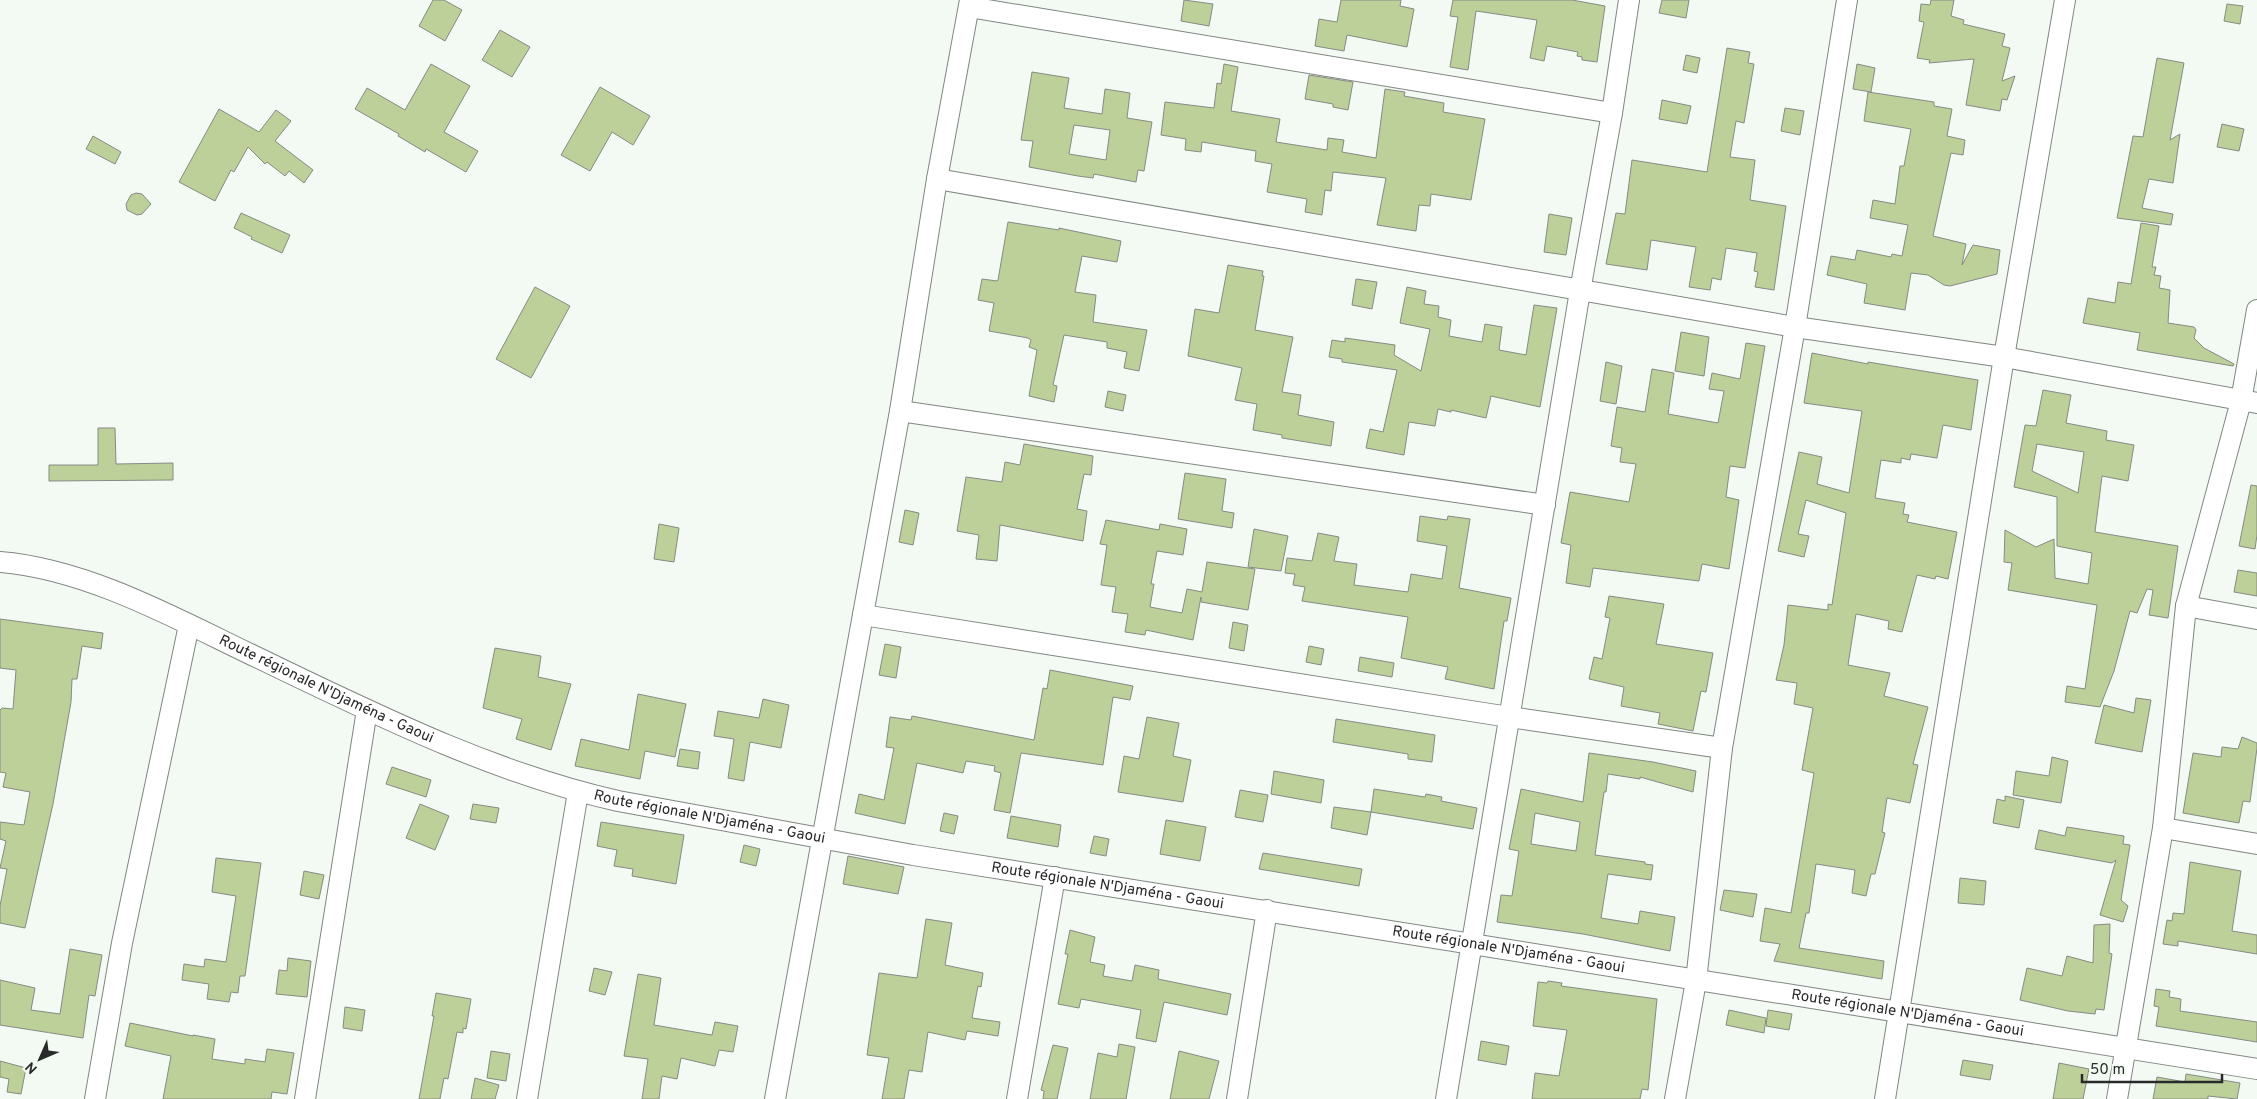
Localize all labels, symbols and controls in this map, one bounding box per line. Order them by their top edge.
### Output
street label: Route régionale N'Djaména - Gaoui [216,631,437,748]
street label: Route régionale N'Djaména - Gaoui [592,786,827,848]
street label: Route régionale N'Djaména - Gaoui [990,858,1225,914]
street label: Route régionale N'Djaména - Gaoui [1391,922,1626,978]
street label: Route régionale N'Djaména - Gaoui [1790,985,2025,1041]
north arrow [15,1034,65,1084]
scale bar [2082,1052,2222,1084]
text: N [22,1058,41,1077]
text: 50 m [2090,1061,2125,1080]

